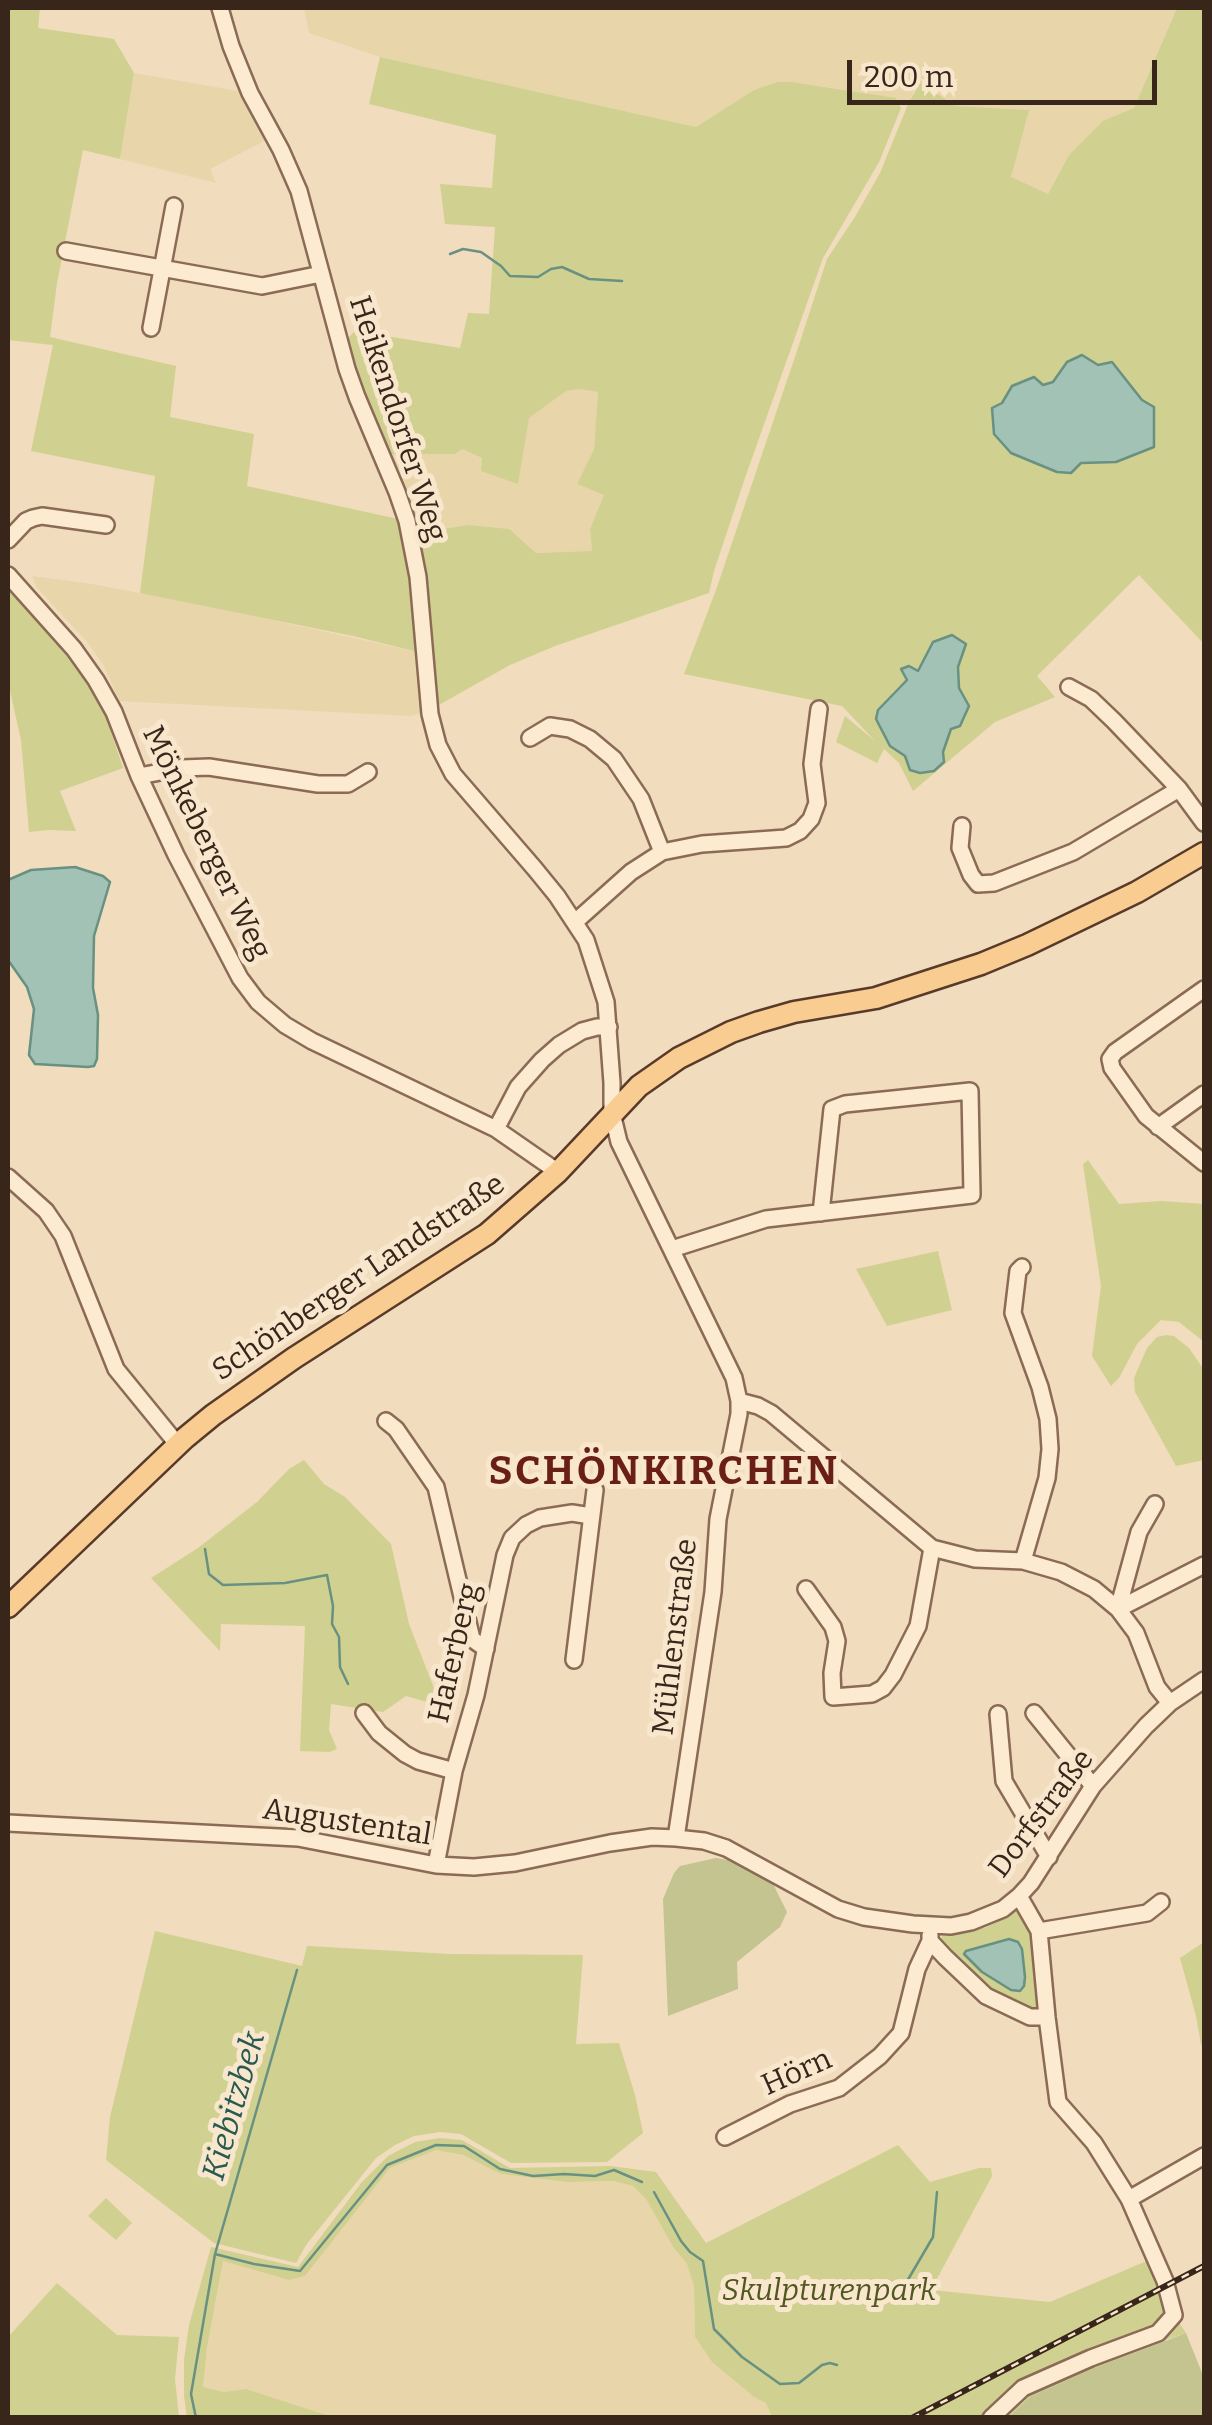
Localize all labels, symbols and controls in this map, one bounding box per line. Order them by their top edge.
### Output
scale bar [852,40,1162,102]
text: 200 m [864,59,953,95]
street label: Heikendorfer Weg [340,292,454,546]
street label: Mönkeberger Weg [134,721,278,965]
street label: Schönberger Landstraße [206,1167,512,1389]
district label: SCHÖNKIRCHEN [488,1449,840,1497]
street label: Mühlenstraße [646,1537,706,1737]
street label: Haferberg [421,1580,489,1726]
street label: Dorfstraße [982,1743,1102,1885]
street label: Augustental [260,1792,434,1854]
water label: Kiebitzbek [196,2028,274,2184]
street label: Hörn [757,2042,837,2104]
park label: Skulpturenpark [722,2274,936,2310]

